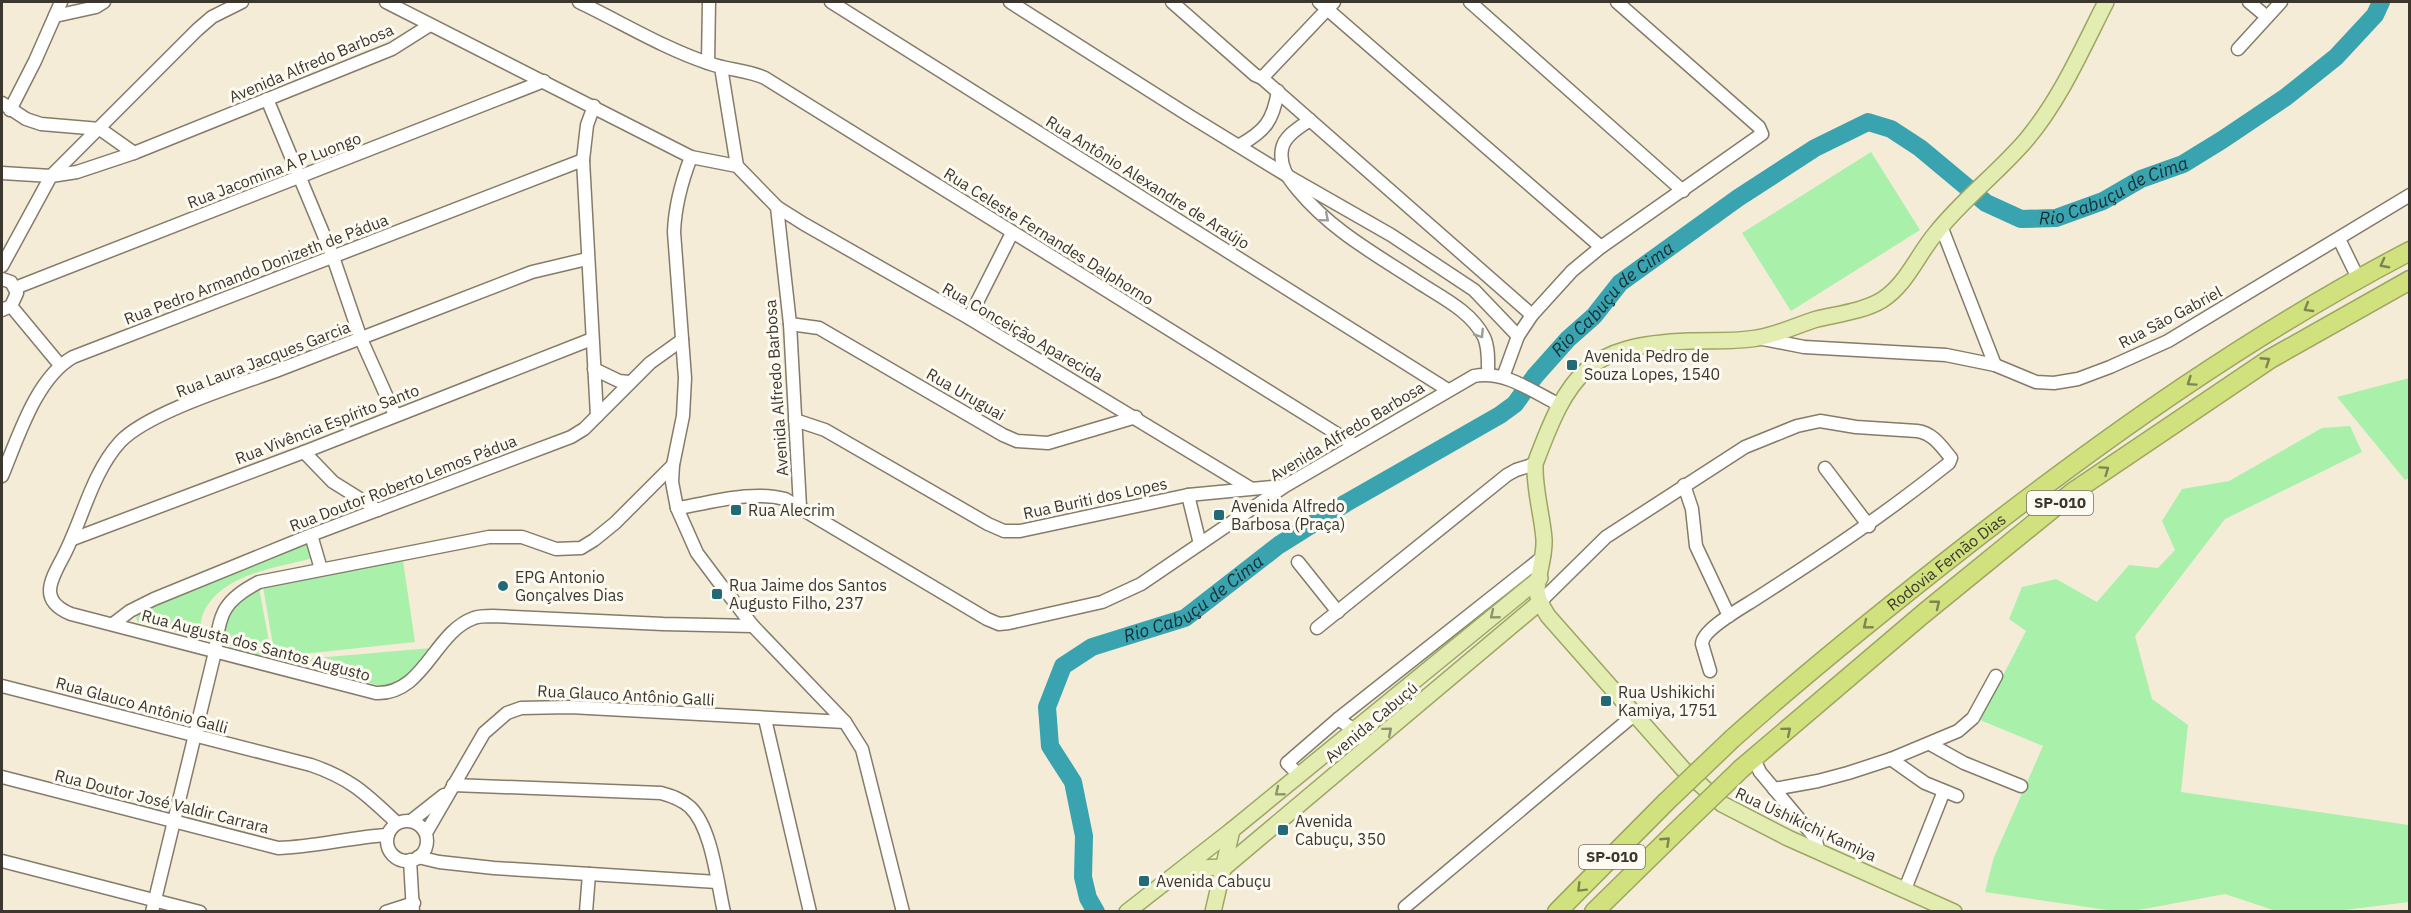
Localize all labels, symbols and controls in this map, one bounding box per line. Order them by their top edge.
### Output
street label: Avenida Alfredo Barbosa [226,19,397,107]
street label: Rua Antônio Alexandre de Araújo [1042,111,1254,253]
street label: Rua Jacomina A P Luongo [184,128,364,212]
water label: Rio Cabuçu de Cima [2039,151,2191,229]
street label: Rua Celeste Fernandes Dalphorno [940,163,1158,309]
street label: Rua Pedro Armando Donizeth de Pádua [121,209,391,329]
one-way arrow [1318,211,1329,222]
water label: Rio Cabuçu de Cima [1546,236,1678,361]
one-way arrow [2379,257,2390,269]
street label: Rua Conceição Aparecida [939,278,1107,386]
street label: Rua São Gabriel [2115,281,2225,353]
street label: Avenida Alfredo Barbosa [760,299,792,477]
one-way arrow [2304,300,2314,312]
street label: Rua Laura Jacques Garcia [173,316,353,401]
one-way arrow [1472,327,1483,338]
place label: Avenida Pedro de Souza Lopes, 1540 [1584,346,1720,384]
one-way arrow [2259,357,2270,368]
marker: Avenida Pedro de Souza Lopes, 1540 [1565,358,1579,372]
street label: Rua Uruguai [923,363,1009,425]
one-way arrow [2186,375,2197,386]
street label: Avenida Alfredo Barbosa [1266,377,1428,485]
street label: Rua Vivência Espírito Santo [232,380,422,468]
street label: Rua Doutor Roberto Lemos Pádua [286,430,520,536]
one-way arrow [2098,466,2109,477]
street label: Rua Buriti dos Lopes [1021,473,1169,523]
road number: SP-010 [2027,491,2093,515]
place label: Avenida Alfredo Barbosa (Praça) [1231,496,1345,534]
place label: Rua Alecrim [748,500,835,520]
marker: Rua Alecrim [729,503,743,517]
marker: Avenida Alfredo Barbosa (Praça) [1212,508,1226,522]
street label: Rodovia Fernão Dias [1882,509,2010,615]
water label: Rio Cabuçu de Cima [1120,549,1268,648]
place label: EPG Antonio Gonçalves Dias [515,567,624,605]
place label: Rua Jaime dos Santos Augusto Filho, 237 [729,575,887,613]
marker: EPG Antonio Gonçalves Dias [496,579,510,593]
marker: Rua Jaime dos Santos Augusto Filho, 237 [710,587,724,601]
one-way arrow [1929,601,1940,612]
street label: Rua Augusta dos Santos Augusto [139,605,373,685]
one-way arrow [1490,607,1501,618]
one-way arrow [1863,618,1874,629]
street label: Rua Glauco Antônio Galli [54,672,230,738]
street label: Avenida Cabuçú [1320,677,1422,767]
street label: Rua Glauco Antônio Galli [537,680,715,710]
place label: Rua Ushikichi Kamiya, 1751 [1618,682,1717,720]
marker: Rua Ushikichi Kamiya, 1751 [1599,694,1613,708]
one-way arrow [1381,727,1392,738]
one-way arrow [1780,727,1791,738]
street label: Rua Doutor José Valdir Carrara [53,765,272,837]
street label: Rua Ushikichi Kamiya [1732,783,1880,866]
one-way arrow [1275,785,1286,796]
place label: Avenida Cabuçu, 350 [1295,811,1386,849]
marker: Avenida Cabuçu, 350 [1276,823,1290,837]
one-way arrow [1659,837,1669,848]
road number: SP-010 [1579,845,1645,869]
place label: Avenida Cabuçu [1156,871,1271,891]
marker: Avenida Cabuçu [1137,874,1151,888]
one-way arrow [1577,881,1587,892]

